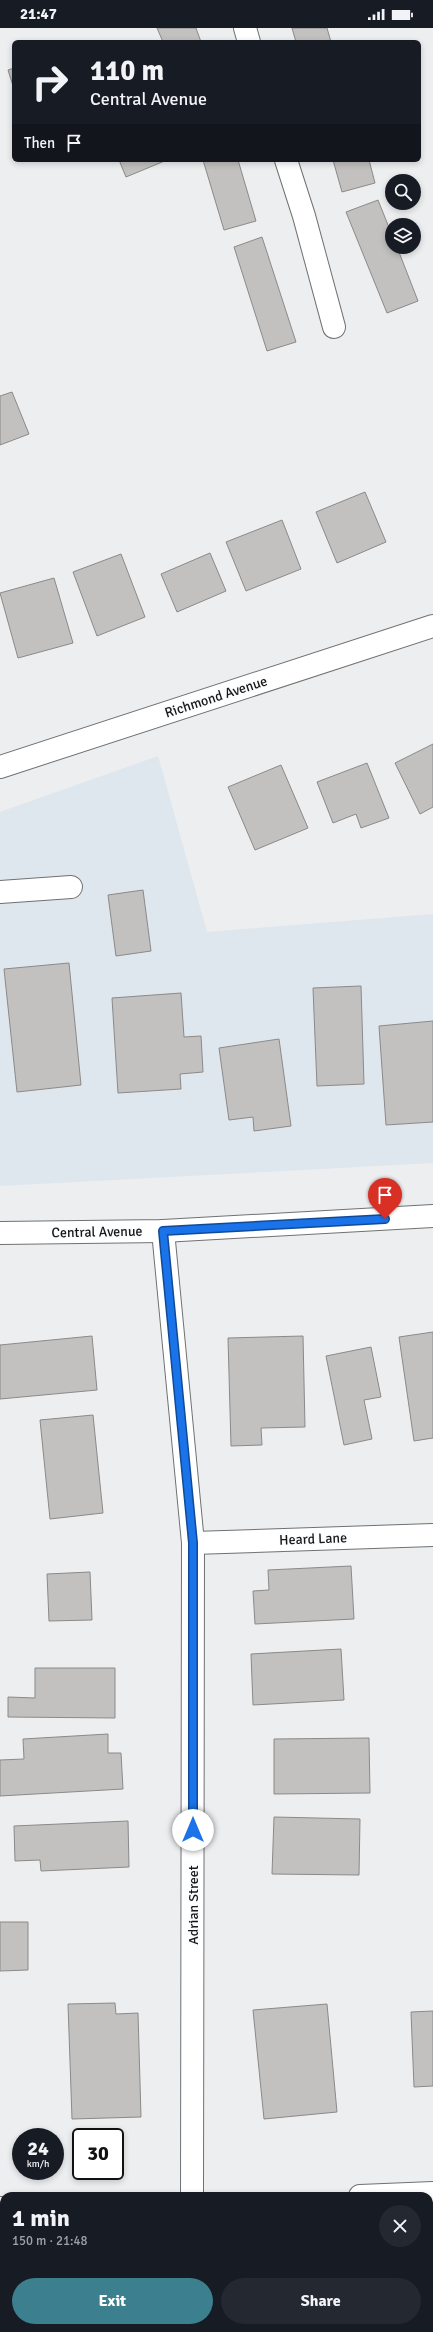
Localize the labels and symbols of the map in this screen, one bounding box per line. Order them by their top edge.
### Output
street label: Richmond Avenue [163,672,269,722]
pin [368,1178,402,1219]
street label: Central Avenue [51,1223,143,1241]
street label: Heard Lane [279,1529,347,1549]
position arrow [172,1809,214,1851]
street label: Adrian Street [185,1865,202,1945]
speed limit sign: 30 [72,2128,124,2180]

